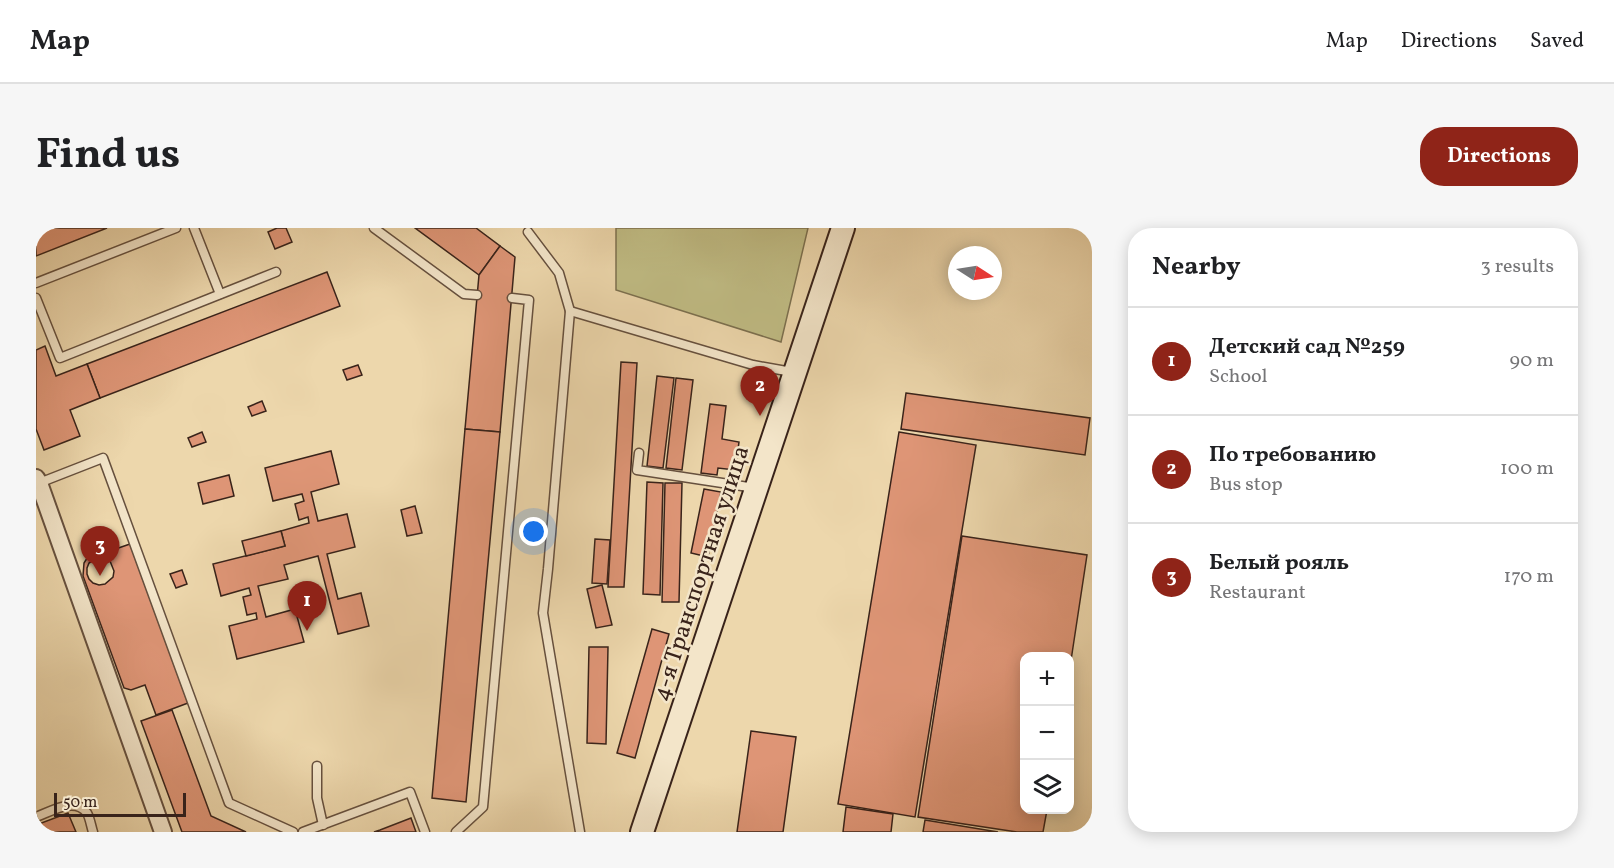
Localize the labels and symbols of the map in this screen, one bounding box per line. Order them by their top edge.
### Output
north arrow [948,246,1002,300]
pin: 2 [740,366,780,416]
street label: 4-я Транспортная улица [645,442,759,706]
your location [519,517,548,546]
pin: 3 [80,526,120,576]
pin: 1 [288,582,326,631]
scale bar [54,790,186,818]

